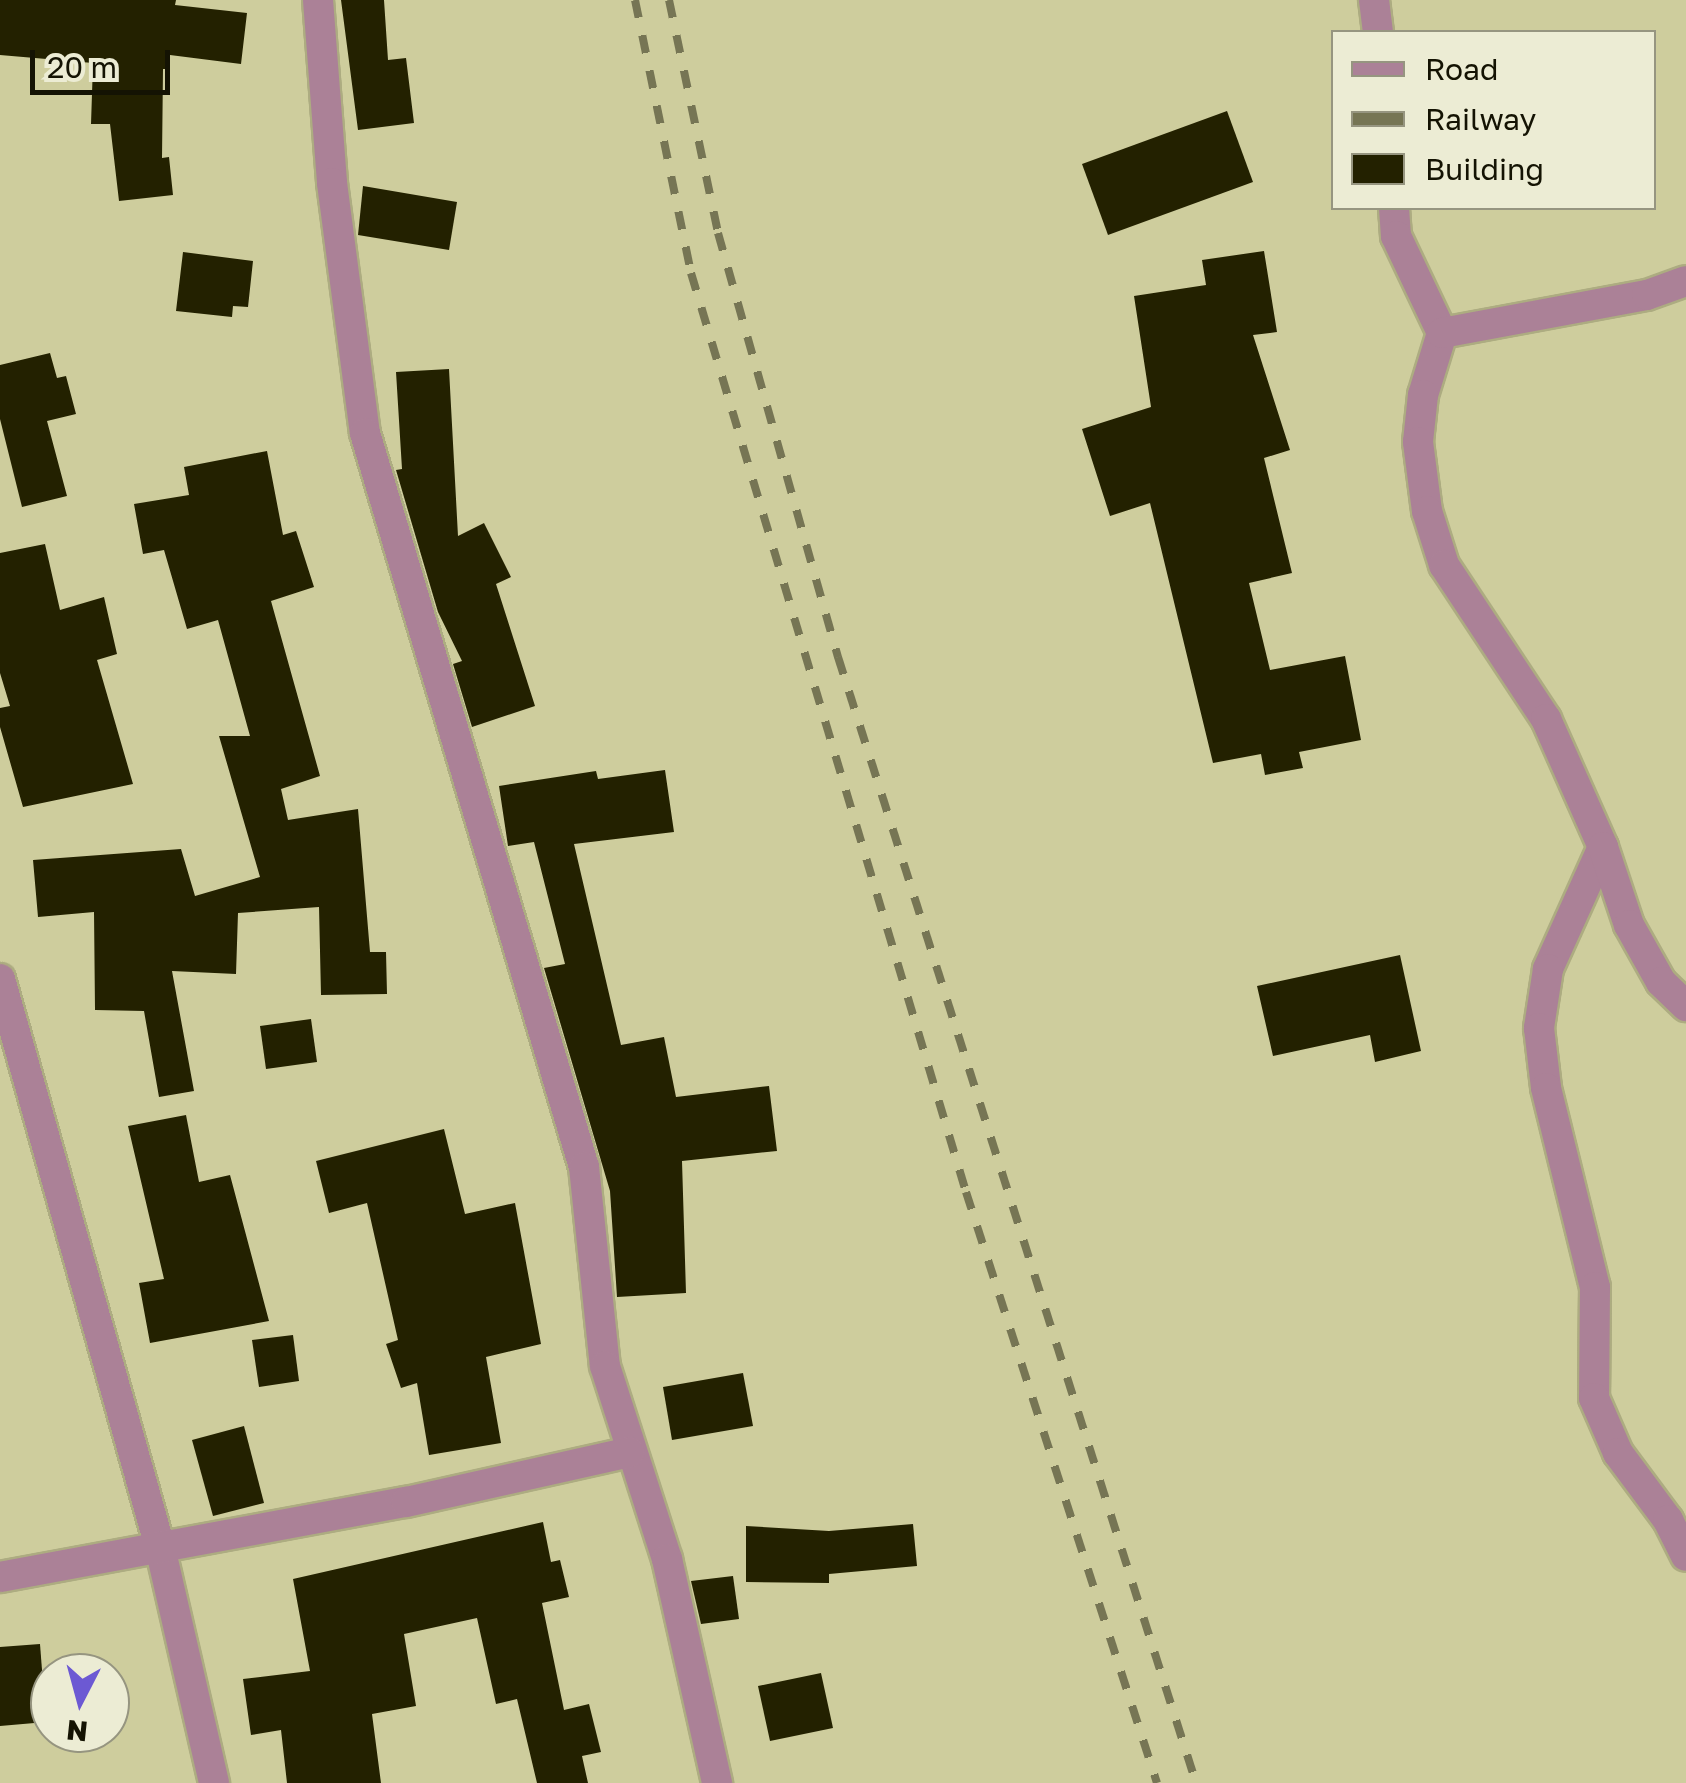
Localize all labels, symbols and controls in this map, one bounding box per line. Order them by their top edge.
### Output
scale bar [35,30,175,92]
legend [1331,30,1656,210]
text: 20 m [47,49,117,85]
text: Road [1425,51,1499,87]
text: Railway [1425,101,1536,137]
text: Building [1425,151,1544,187]
north arrow [30,1653,130,1753]
text: N [65,1714,89,1749]

